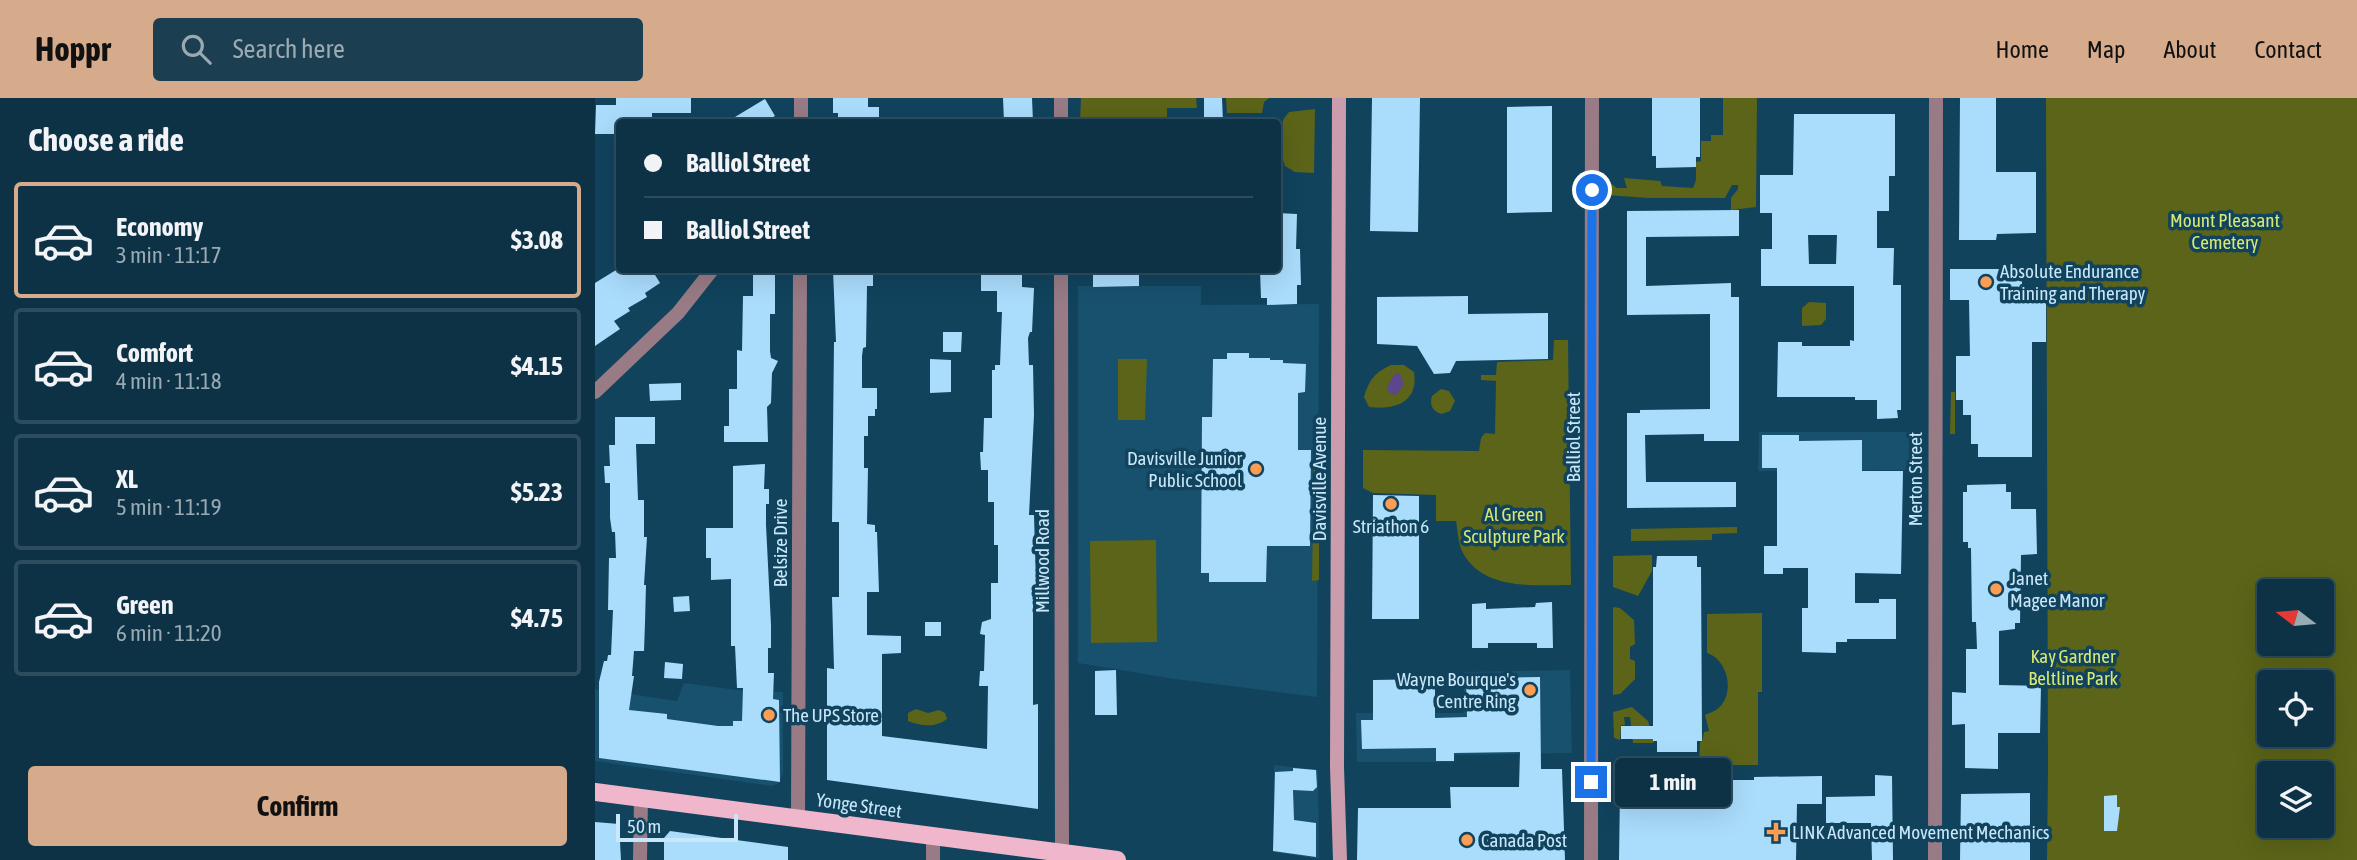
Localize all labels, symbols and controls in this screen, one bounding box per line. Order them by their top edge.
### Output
search box [153,18,643,81]
text: Hoppr [35,30,111,68]
icon: search [177,30,215,68]
text: Search here [233,34,345,64]
text: Home [1995,36,2049,63]
text: Map [2087,36,2125,63]
text: About [2163,36,2216,63]
text: Contact [2254,36,2322,63]
text: Choose a ride [28,121,184,158]
text: Balliol Street [686,148,810,178]
route start [1576,174,1608,206]
icon: car [32,209,95,272]
park label: Mount Pleasant Cemetery [2170,209,2280,253]
text: Economy [116,212,203,242]
text: Balliol Street [686,215,810,245]
text: $3.08 [511,225,563,255]
text: 3 min · 11:17 [116,242,222,268]
place label: Absolute Endurance Training and Therapy [2000,260,2146,304]
marker: Absolute Endurance Training and Therapy [1978,274,1994,290]
icon: car [32,335,95,398]
text: Comfort [116,338,193,368]
text: $4.15 [511,351,563,381]
text: 4 min · 11:18 [116,368,222,394]
street label: Balliol Street [1562,392,1584,482]
street label: Davisville Avenue [1308,417,1330,541]
street label: Merton Street [1904,432,1926,526]
place label: Davisville Junior Public School [1127,447,1242,491]
icon: car [32,461,95,524]
marker: Davisville Junior Public School [1248,461,1264,477]
text: XL [116,464,138,494]
text: $5.23 [511,477,563,507]
text: 5 min · 11:19 [116,494,222,520]
marker: Striathon 6 [1383,496,1399,512]
street label: Belsize Drive [769,499,791,587]
park label: Al Green Sculpture Park [1463,503,1565,547]
street label: Millwood Road [1031,509,1053,613]
place label: Striathon 6 [1353,515,1429,537]
place label: Janet Magee Manor [2010,567,2105,611]
north arrow [2257,579,2335,656]
map controls [2257,579,2334,838]
marker: Janet Magee Manor [1988,581,2004,597]
icon: car [32,587,95,650]
text: Green [116,590,174,620]
text: $4.75 [511,603,563,633]
text: 6 min · 11:20 [116,620,222,646]
park label: Kay Gardner Beltline Park [2028,645,2118,689]
place label: Wayne Bourque's Centre Ring [1397,668,1517,712]
button: locate [2257,670,2334,747]
marker: Wayne Bourque's Centre Ring [1522,682,1538,698]
place label: The UPS Store [783,704,879,726]
marker: The UPS Store [761,707,777,723]
callout: 1 min [1615,758,1731,806]
button: layers [2257,761,2334,838]
button: Confirm [28,766,567,846]
route end [1575,766,1607,798]
text: 1 min [1650,769,1696,795]
street label: Yonge Street [815,788,903,822]
scale bar [616,811,739,843]
text: 50 m [627,815,661,837]
place label: LINK Advanced Movement Mechanics [1792,821,2050,843]
marker: LINK Advanced Movement Mechanics [1766,822,1786,842]
place label: Canada Post [1481,829,1567,851]
marker: Canada Post [1459,832,1475,848]

